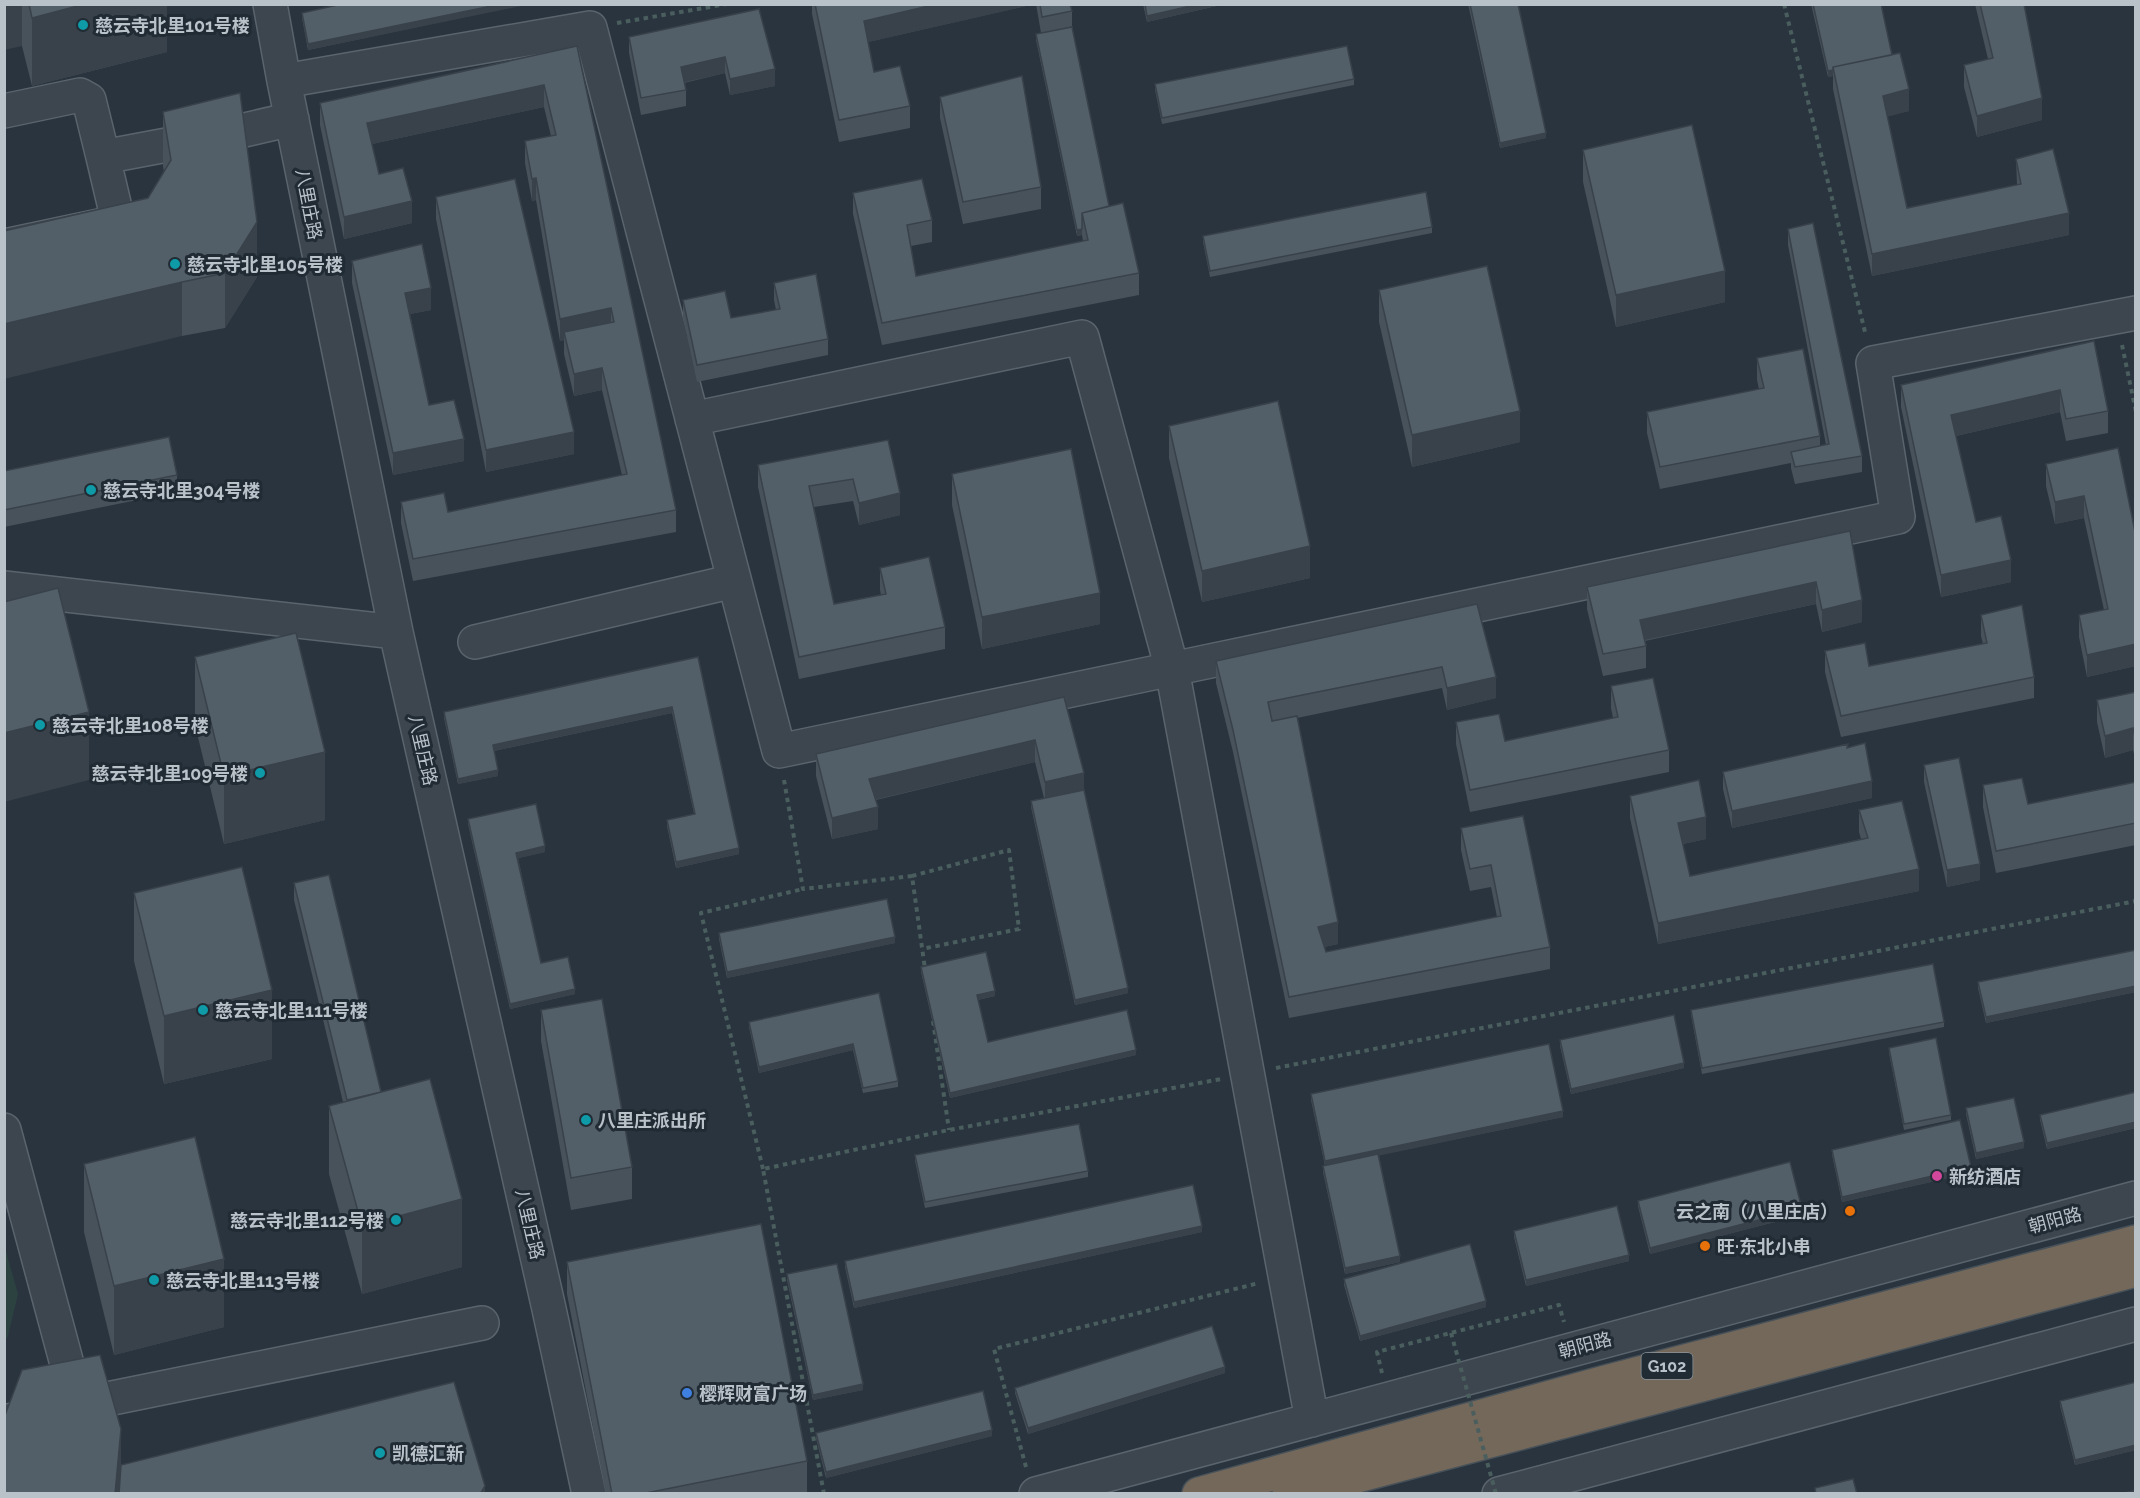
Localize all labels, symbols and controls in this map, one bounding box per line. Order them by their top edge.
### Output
place label: 慈云寺北里101号楼 [95,15,250,36]
marker: 慈云寺北里101号楼 [76,18,90,32]
street label: 八里庄路 [292,167,326,241]
place label: 慈云寺北里105号楼 [187,254,343,275]
marker: 慈云寺北里105号楼 [168,257,182,271]
place label: 慈云寺北里304号楼 [103,480,260,501]
marker: 慈云寺北里304号楼 [84,483,98,497]
street label: 八里庄路 [405,713,441,787]
place label: 慈云寺北里108号楼 [52,715,209,736]
marker: 慈云寺北里108号楼 [33,718,47,732]
place label: 慈云寺北里109号楼 [91,763,248,784]
marker: 慈云寺北里109号楼 [253,766,267,780]
place label: 慈云寺北里111号楼 [215,1000,368,1021]
marker: 慈云寺北里111号楼 [196,1003,210,1017]
place label: 八里庄派出所 [598,1110,706,1131]
marker: 八里庄派出所 [579,1113,593,1127]
place label: 新纺酒店 [1949,1166,2021,1187]
marker: 新纺酒店 [1930,1169,1944,1183]
street label: 八里庄路 [512,1187,548,1261]
place label: 云之南（八里庄店） [1676,1201,1838,1222]
street label: 朝阳路 [2026,1203,2084,1237]
marker: 云之南（八里庄店） [1843,1204,1857,1218]
place label: 慈云寺北里112号楼 [230,1210,384,1231]
marker: 慈云寺北里112号楼 [389,1213,403,1227]
place label: 旺·东北小串 [1717,1236,1811,1257]
marker: 旺·东北小串 [1698,1239,1712,1253]
place label: 慈云寺北里113号楼 [166,1270,320,1291]
marker: 慈云寺北里113号楼 [147,1273,161,1287]
street label: 朝阳路 [1556,1328,1614,1362]
road number: G102 [1642,1353,1692,1379]
place label: 樱辉财富广场 [699,1383,807,1404]
marker: 樱辉财富广场 [680,1386,694,1400]
place label: 凯德汇新 [392,1443,464,1464]
marker: 凯德汇新 [373,1446,387,1460]

